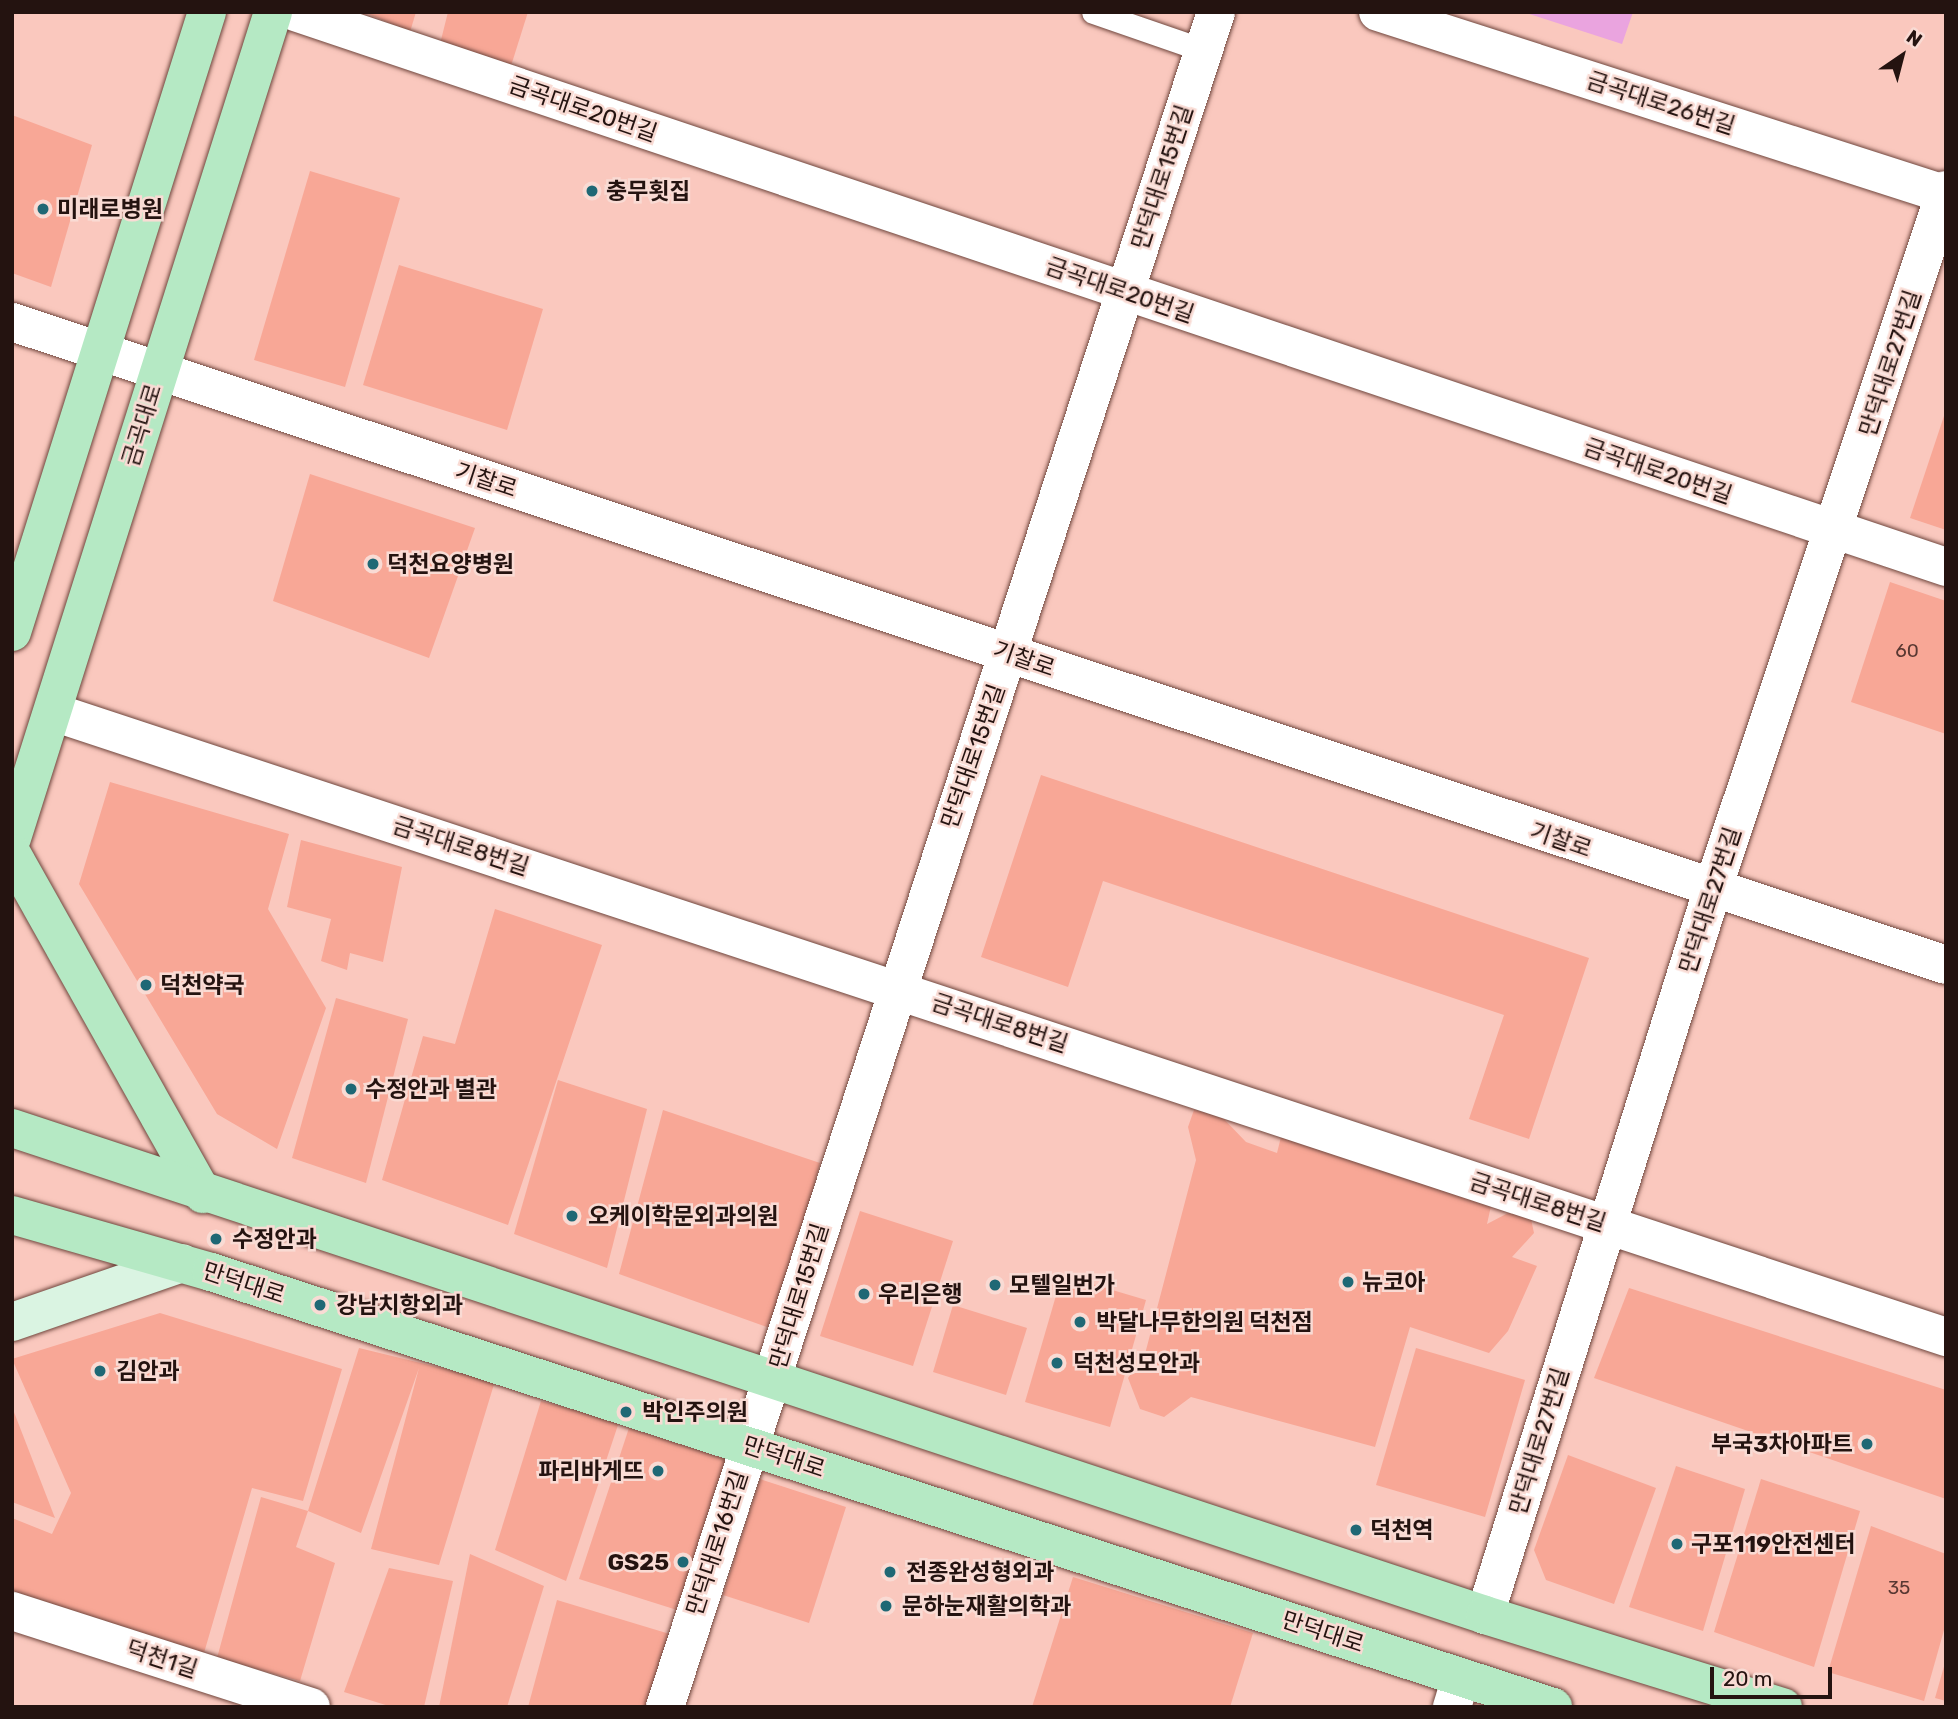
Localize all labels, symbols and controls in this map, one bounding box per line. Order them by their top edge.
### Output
north arrow [1867,21,1937,91]
text: N [1902,25,1927,52]
street label: 금곡대로26번길 [1583,66,1739,140]
street label: 금곡대로20번길 [505,71,661,147]
street label: 만덕대로15번길 [1126,101,1198,253]
place label: 충무횟집 [606,177,691,205]
marker: 충무횟집 [584,183,600,199]
place label: 미래로병원 [57,195,163,223]
marker: 미래로병원 [35,201,51,217]
street label: 금곡대로20번길 [1042,252,1198,328]
street label: 만덕대로27번길 [1853,286,1927,440]
street label: 금곡대로 [116,380,168,470]
street label: 금곡대로20번길 [1580,433,1736,509]
street label: 기찰로 [452,457,520,503]
place label: 덕천요양병원 [387,550,514,578]
marker: 덕천요양병원 [365,556,381,572]
street label: 기찰로 [989,636,1059,682]
house number: 60 [1895,640,1919,662]
street label: 만덕대로15번길 [935,680,1011,832]
street label: 금곡대로8번길 [389,811,533,881]
street label: 기찰로 [1526,817,1596,863]
street label: 만덕대로27번길 [1673,823,1747,977]
place label: 덕천약국 [160,971,245,999]
marker: 덕천약국 [138,977,154,993]
street label: 금곡대로8번길 [928,988,1072,1058]
place label: 수정안과 별관 [365,1075,497,1103]
marker: 수정안과 별관 [343,1081,359,1097]
street label: 금곡대로8번길 [1466,1167,1610,1237]
place label: 오케이학문외과의원 [588,1202,778,1230]
marker: 오케이학문외과의원 [562,1206,582,1226]
street label: 만덕대로15번길 [764,1220,834,1372]
place label: 수정안과 [232,1225,317,1253]
marker: 수정안과 [206,1229,226,1249]
street label: 만덕대로 [199,1257,289,1309]
place label: 뉴코아 [1362,1268,1425,1296]
place label: 모텔일번가 [1009,1271,1115,1299]
marker: 뉴코아 [1340,1274,1356,1290]
marker: 모텔일번가 [987,1277,1003,1293]
place label: 우리은행 [878,1280,963,1308]
marker: 우리은행 [856,1286,872,1302]
place label: 강남치항외과 [336,1291,463,1319]
marker: 강남치항외과 [310,1295,330,1315]
place label: 박달나무한의원 덕천점 [1096,1308,1312,1336]
marker: 박달나무한의원 덕천점 [1070,1312,1090,1332]
place label: 덕천성모안과 [1073,1349,1200,1377]
marker: 덕천성모안과 [1047,1353,1067,1373]
place label: 김안과 [116,1357,179,1385]
marker: 김안과 [90,1361,110,1381]
street label: 만덕대로27번길 [1504,1364,1574,1518]
place label: 박인주의원 [642,1398,748,1426]
marker: 박인주의원 [616,1402,636,1422]
place label: 부국3차아파트 [1711,1430,1853,1458]
street label: 만덕대로 [739,1431,829,1483]
marker: 부국3차아파트 [1859,1436,1875,1452]
place label: 파리바게뜨 [538,1457,644,1485]
marker: 파리바게뜨 [650,1463,666,1479]
street label: 만덕대로16번길 [681,1467,753,1619]
place label: 덕천역 [1370,1516,1433,1544]
marker: 덕천역 [1348,1522,1364,1538]
place label: 구포119안전센터 [1691,1530,1856,1558]
marker: 구포119안전센터 [1669,1536,1685,1552]
place label: GS25 [607,1548,669,1576]
marker: GS25 [675,1554,691,1570]
place label: 전종완성형외과 [906,1558,1054,1586]
marker: 전종완성형외과 [880,1562,900,1582]
house number: 35 [1888,1577,1910,1599]
place label: 문하눈재활의학과 [902,1592,1071,1620]
marker: 문하눈재활의학과 [876,1596,896,1616]
street label: 만덕대로 [1278,1606,1368,1658]
street label: 덕천1길 [123,1635,201,1683]
scale bar [1713,1652,1836,1696]
text: 20 m [1723,1666,1772,1691]

